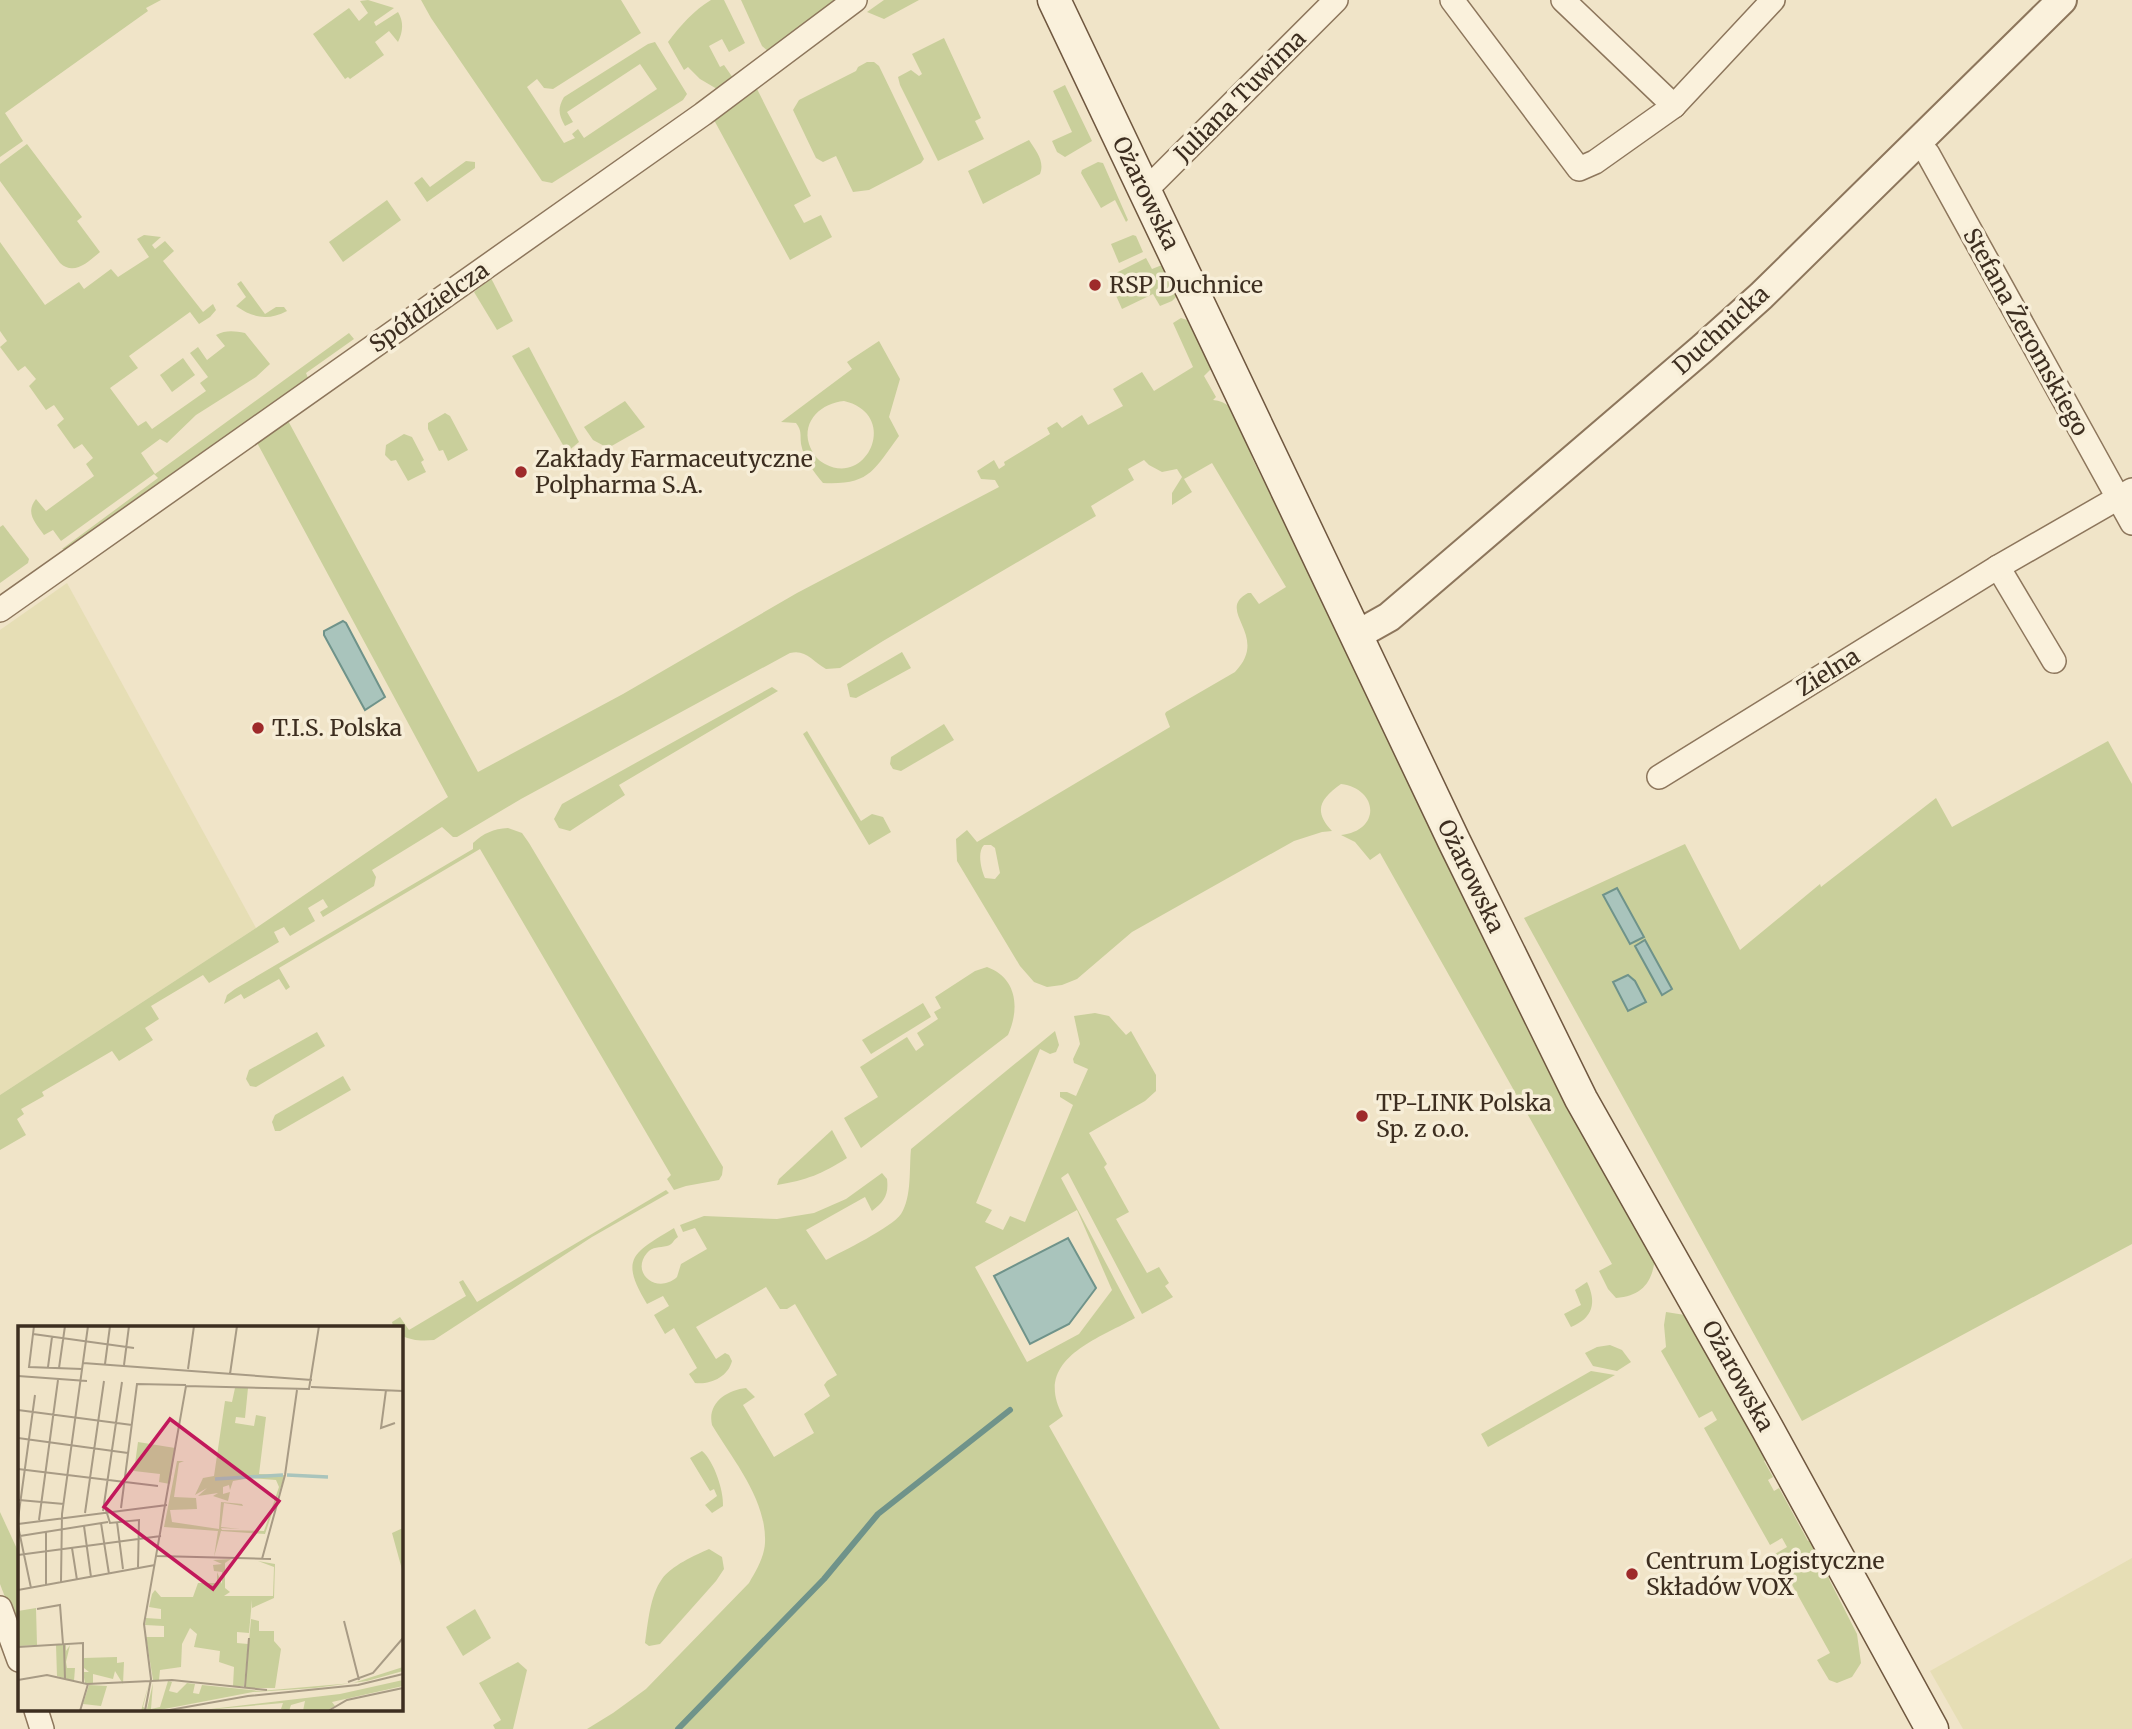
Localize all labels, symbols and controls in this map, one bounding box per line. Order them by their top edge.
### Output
street label: Juliana Tuwima [1167,24,1312,168]
street label: Ożarowska [1107,131,1186,254]
street label: Stefana Żeromskiego [1957,223,2096,441]
street label: Spółdzielcza [363,255,494,358]
place label: RSP Duchnice [1109,270,1263,299]
marker: RSP Duchnice [1087,277,1103,293]
street label: Duchnicka [1667,279,1775,380]
place label: Zakłady Farmaceutyczne Polpharma S.A. [535,444,813,499]
marker: Zakłady Farmaceutyczne Polpharma S.A. [513,464,529,480]
street label: Zielna [1791,641,1865,702]
place label: T.I.S. Polska [272,713,402,742]
marker: T.I.S. Polska [250,720,266,736]
street label: Ożarowska [1432,814,1511,937]
place label: TP-LINK Polska Sp. z o.o. [1376,1088,1552,1143]
marker: TP-LINK Polska Sp. z o.o. [1354,1108,1370,1124]
street label: Ożarowska [1696,1315,1781,1436]
inset map [18,1326,402,1712]
place label: Centrum Logistyczne Składów VOX [1646,1546,1884,1601]
marker: Centrum Logistyczne Składów VOX [1624,1566,1640,1582]

